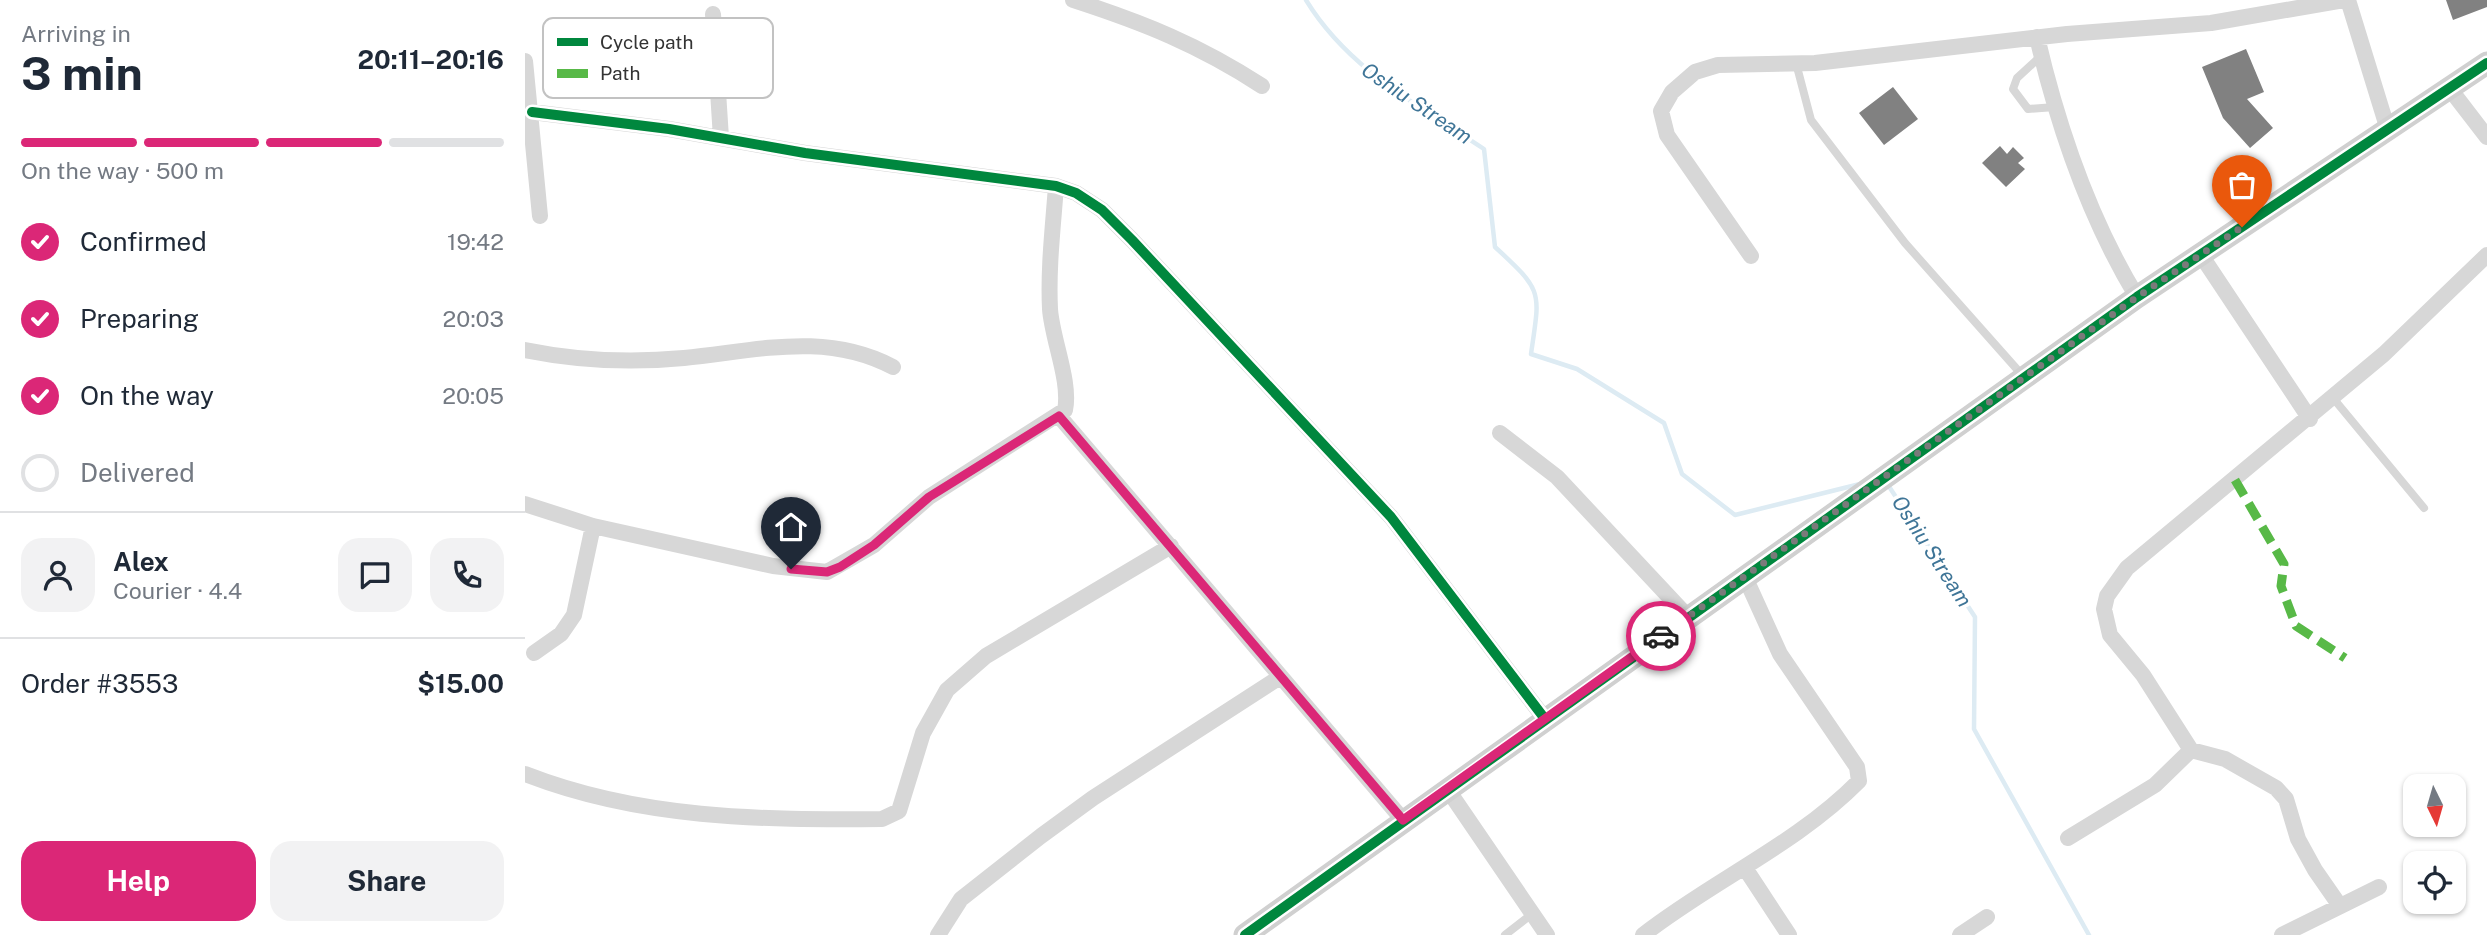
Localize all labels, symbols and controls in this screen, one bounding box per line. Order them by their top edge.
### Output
legend [543,18,773,98]
text: Arriving in [21,20,131,47]
text: Cycle path [600,31,693,53]
text: 20:11–20:16 [357,44,504,75]
text: 3 min [21,46,143,100]
water label: Oshiu Stream [1357,57,1477,149]
text: Path [600,62,640,84]
pin [2212,155,2272,227]
text: On the way · 500 m [21,157,224,184]
icon: bag [2223,166,2261,204]
icon: check [21,223,59,261]
text: Confirmed [80,226,207,257]
text: 19:42 [447,228,504,255]
icon: check [21,300,59,338]
text: Preparing [80,303,199,334]
text: 20:03 [443,305,504,332]
icon: check [21,377,59,415]
text: On the way [80,380,214,411]
text: 20:05 [442,382,504,409]
text: Delivered [80,457,195,488]
water label: Oshiu Stream [1887,491,1977,611]
pin [761,497,821,569]
icon: home [772,508,810,546]
button: person [21,538,95,612]
button: chat [338,538,412,612]
button: phone [430,538,504,612]
text: Alex [113,546,169,577]
text: Courier · 4.4 [113,577,242,604]
courier [1626,601,1696,671]
icon: car [1642,617,1680,655]
text: Order #3553 [21,668,178,699]
text: $15.00 [417,668,504,699]
north arrow [2403,774,2466,836]
map controls [2403,774,2466,914]
button: Help [21,841,256,921]
button: Share [270,841,504,921]
button: locate [2403,851,2466,914]

